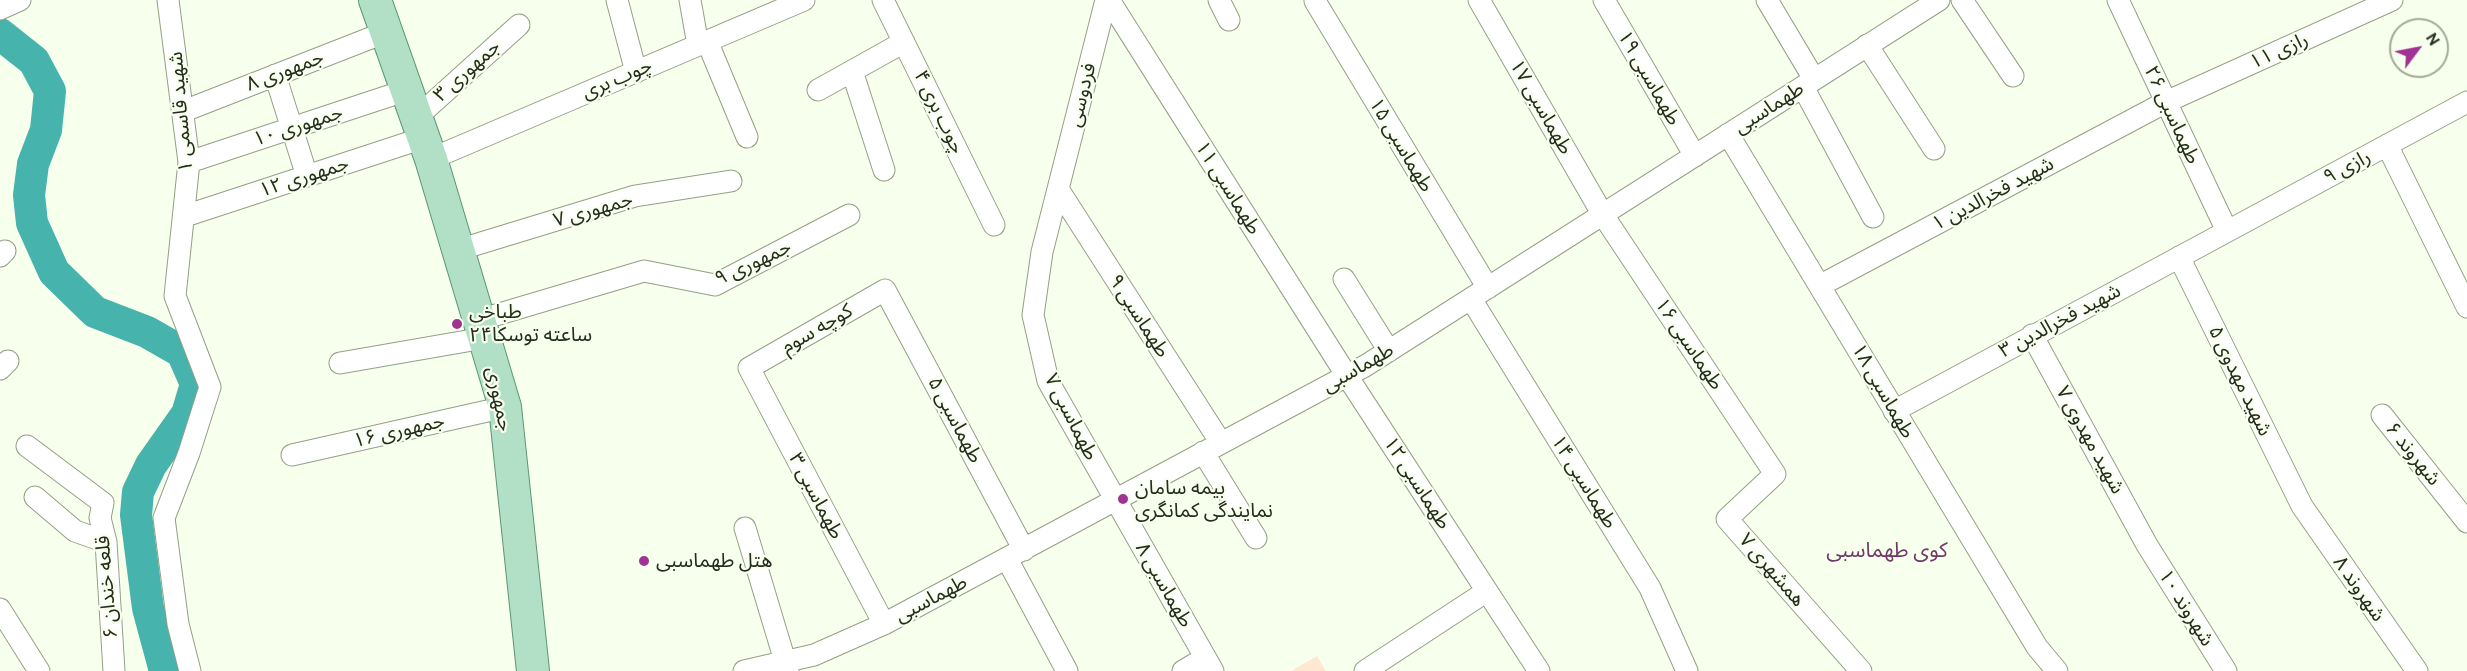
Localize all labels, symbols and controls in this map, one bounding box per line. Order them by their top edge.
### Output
north arrow [2389,18,2449,78]
street label: ۱۹ طهماسبی [1612,26,1686,130]
street label: رازی ۱۱ [2246,28,2312,74]
text: N [2422,29,2444,49]
street label: ۳ جمهوری [429,35,505,107]
street label: ۸ جمهوری [243,45,327,97]
street label: ۱ شهید قاسمی [164,51,198,173]
street label: چوب بری [578,53,656,105]
street label: ۱۷ طهماسبی [1504,55,1578,159]
street label: فردوسی [1062,60,1102,130]
street label: ۲۶ طهماسبی [2139,62,2205,168]
street label: ۴ چوب بری [908,66,970,158]
street label: طهماسبی [1730,77,1808,139]
street label: ۱۵ طهماسبی [1363,94,1439,196]
street label: ۱۰ جمهوری [250,100,346,152]
street label: ۱۱ طهماسبی [1190,137,1266,239]
street label: رازی ۹ [2319,145,2375,189]
street label: ۱۲ جمهوری [256,151,352,203]
street label: ۱ شهید فخرالدین [1928,152,2058,236]
street label: ۷ جمهوری [551,187,635,233]
street label: ۹ جمهوری [711,235,795,291]
street label: ۹ طهماسبی [1103,270,1175,362]
street label: ۳ شهید فخرالدین [1995,279,2125,363]
street label: ۱۶ طهماسبی [1649,293,1729,395]
street label: کوچه سوم [777,299,857,359]
place label: طباخی ۲۴ساعته توسکا [469,300,592,347]
marker: طباخی ۲۴ساعته توسکا [450,317,464,331]
street label: ۵ شهید مهدوی [2203,322,2277,440]
street label: طهماسبی [1318,338,1398,398]
street label: ۱۸ طهماسبی [1846,339,1920,443]
street label: جمهوری [480,364,518,434]
street label: ۷ طهماسبی [1039,370,1103,464]
street label: ۵ طهماسبی [922,373,988,467]
street label: ۷ شهید مهدوی [2050,382,2130,498]
street label: ۱۶ جمهوری [351,409,447,453]
street label: شهروند ۶ [2380,417,2446,491]
street label: ۱۴ طهماسبی [1546,431,1622,533]
street label: ۱۲ طهماسبی [1378,432,1456,534]
street label: ۳ طهماسبی [783,449,849,543]
place label: بیمه سامان نمایندگی کمانگری [1135,476,1273,523]
marker: بیمه سامان نمایندگی کمانگری [1116,492,1130,506]
street label: ۷ همشهری [1734,528,1810,612]
street label: ۶ قلعه خندان [91,535,123,639]
street label: ۸ طهماسبی [1130,538,1198,632]
district label: کوی طهماسبی [1826,538,1948,564]
place label: هتل طهماسبی [656,549,772,573]
street label: شهروند ۸ [2328,552,2390,626]
marker: هتل طهماسبی [637,554,651,568]
street label: شهروند ۱۰ [2153,565,2219,651]
street label: طهماسبی [891,570,971,628]

